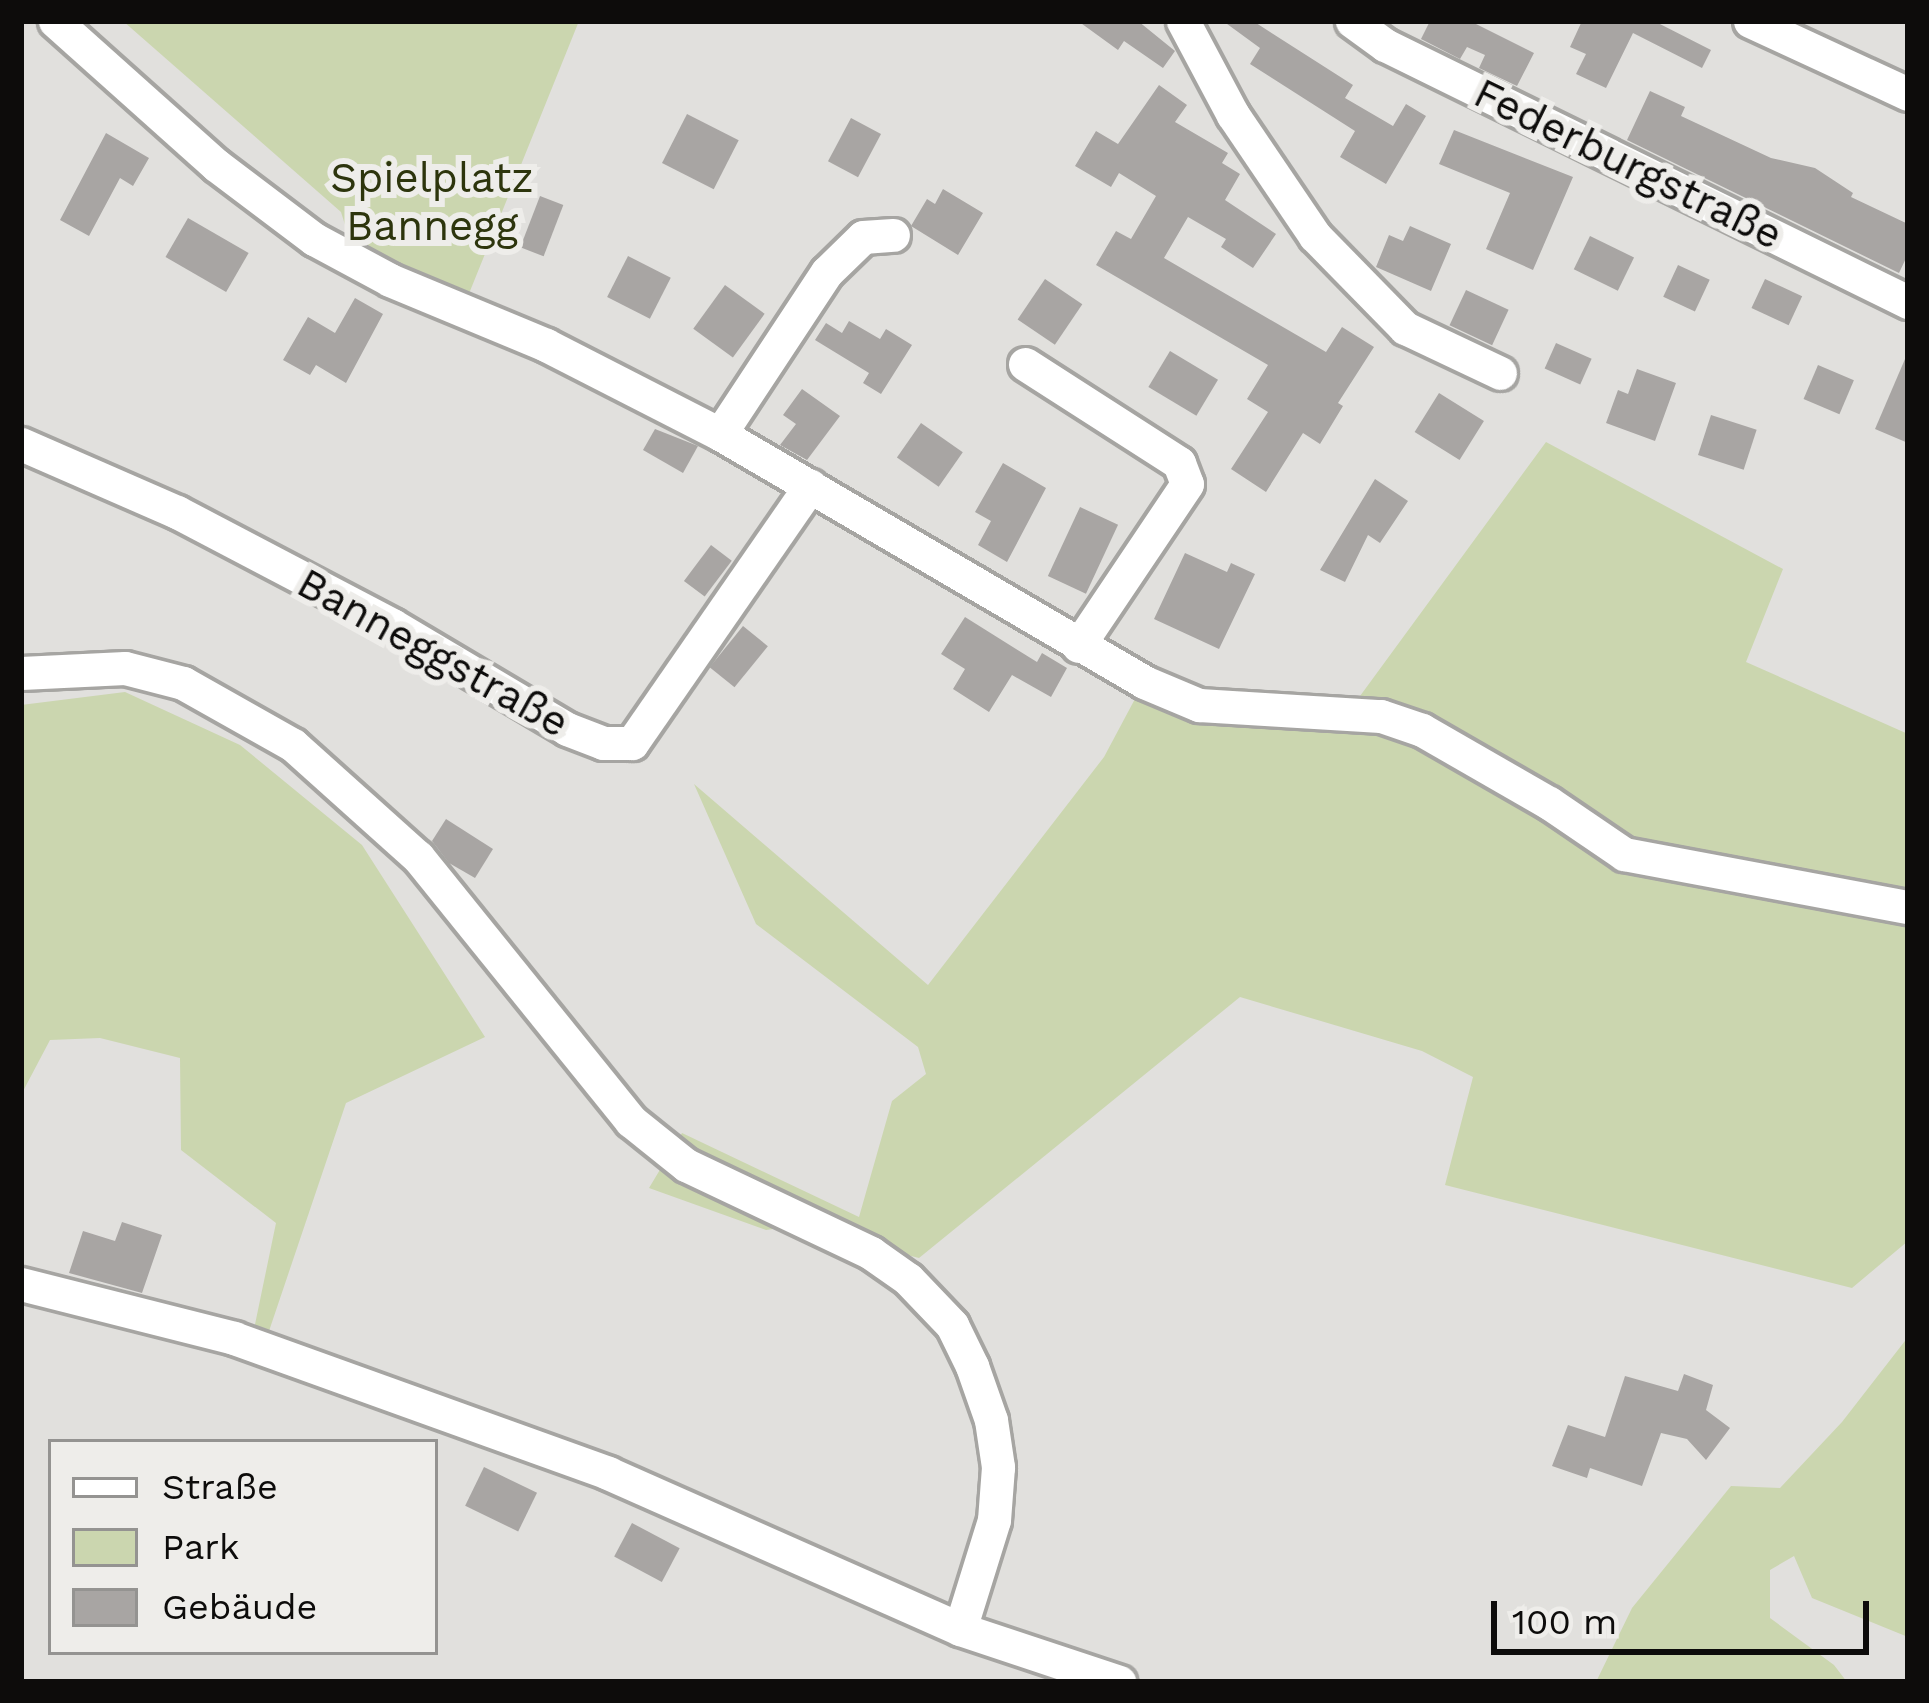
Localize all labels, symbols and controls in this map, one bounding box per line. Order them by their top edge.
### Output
street label: Federburgstraße [1466,68,1790,260]
park label: Spielplatz Bannegg [330,153,534,252]
street label: Banneggstraße [289,558,577,748]
legend [48,1439,438,1655]
text: Straße [162,1466,278,1508]
text: Park [162,1526,239,1568]
scale bar [1497,1577,1875,1651]
text: Gebäude [162,1586,317,1628]
text: 100 m [1512,1601,1617,1643]

